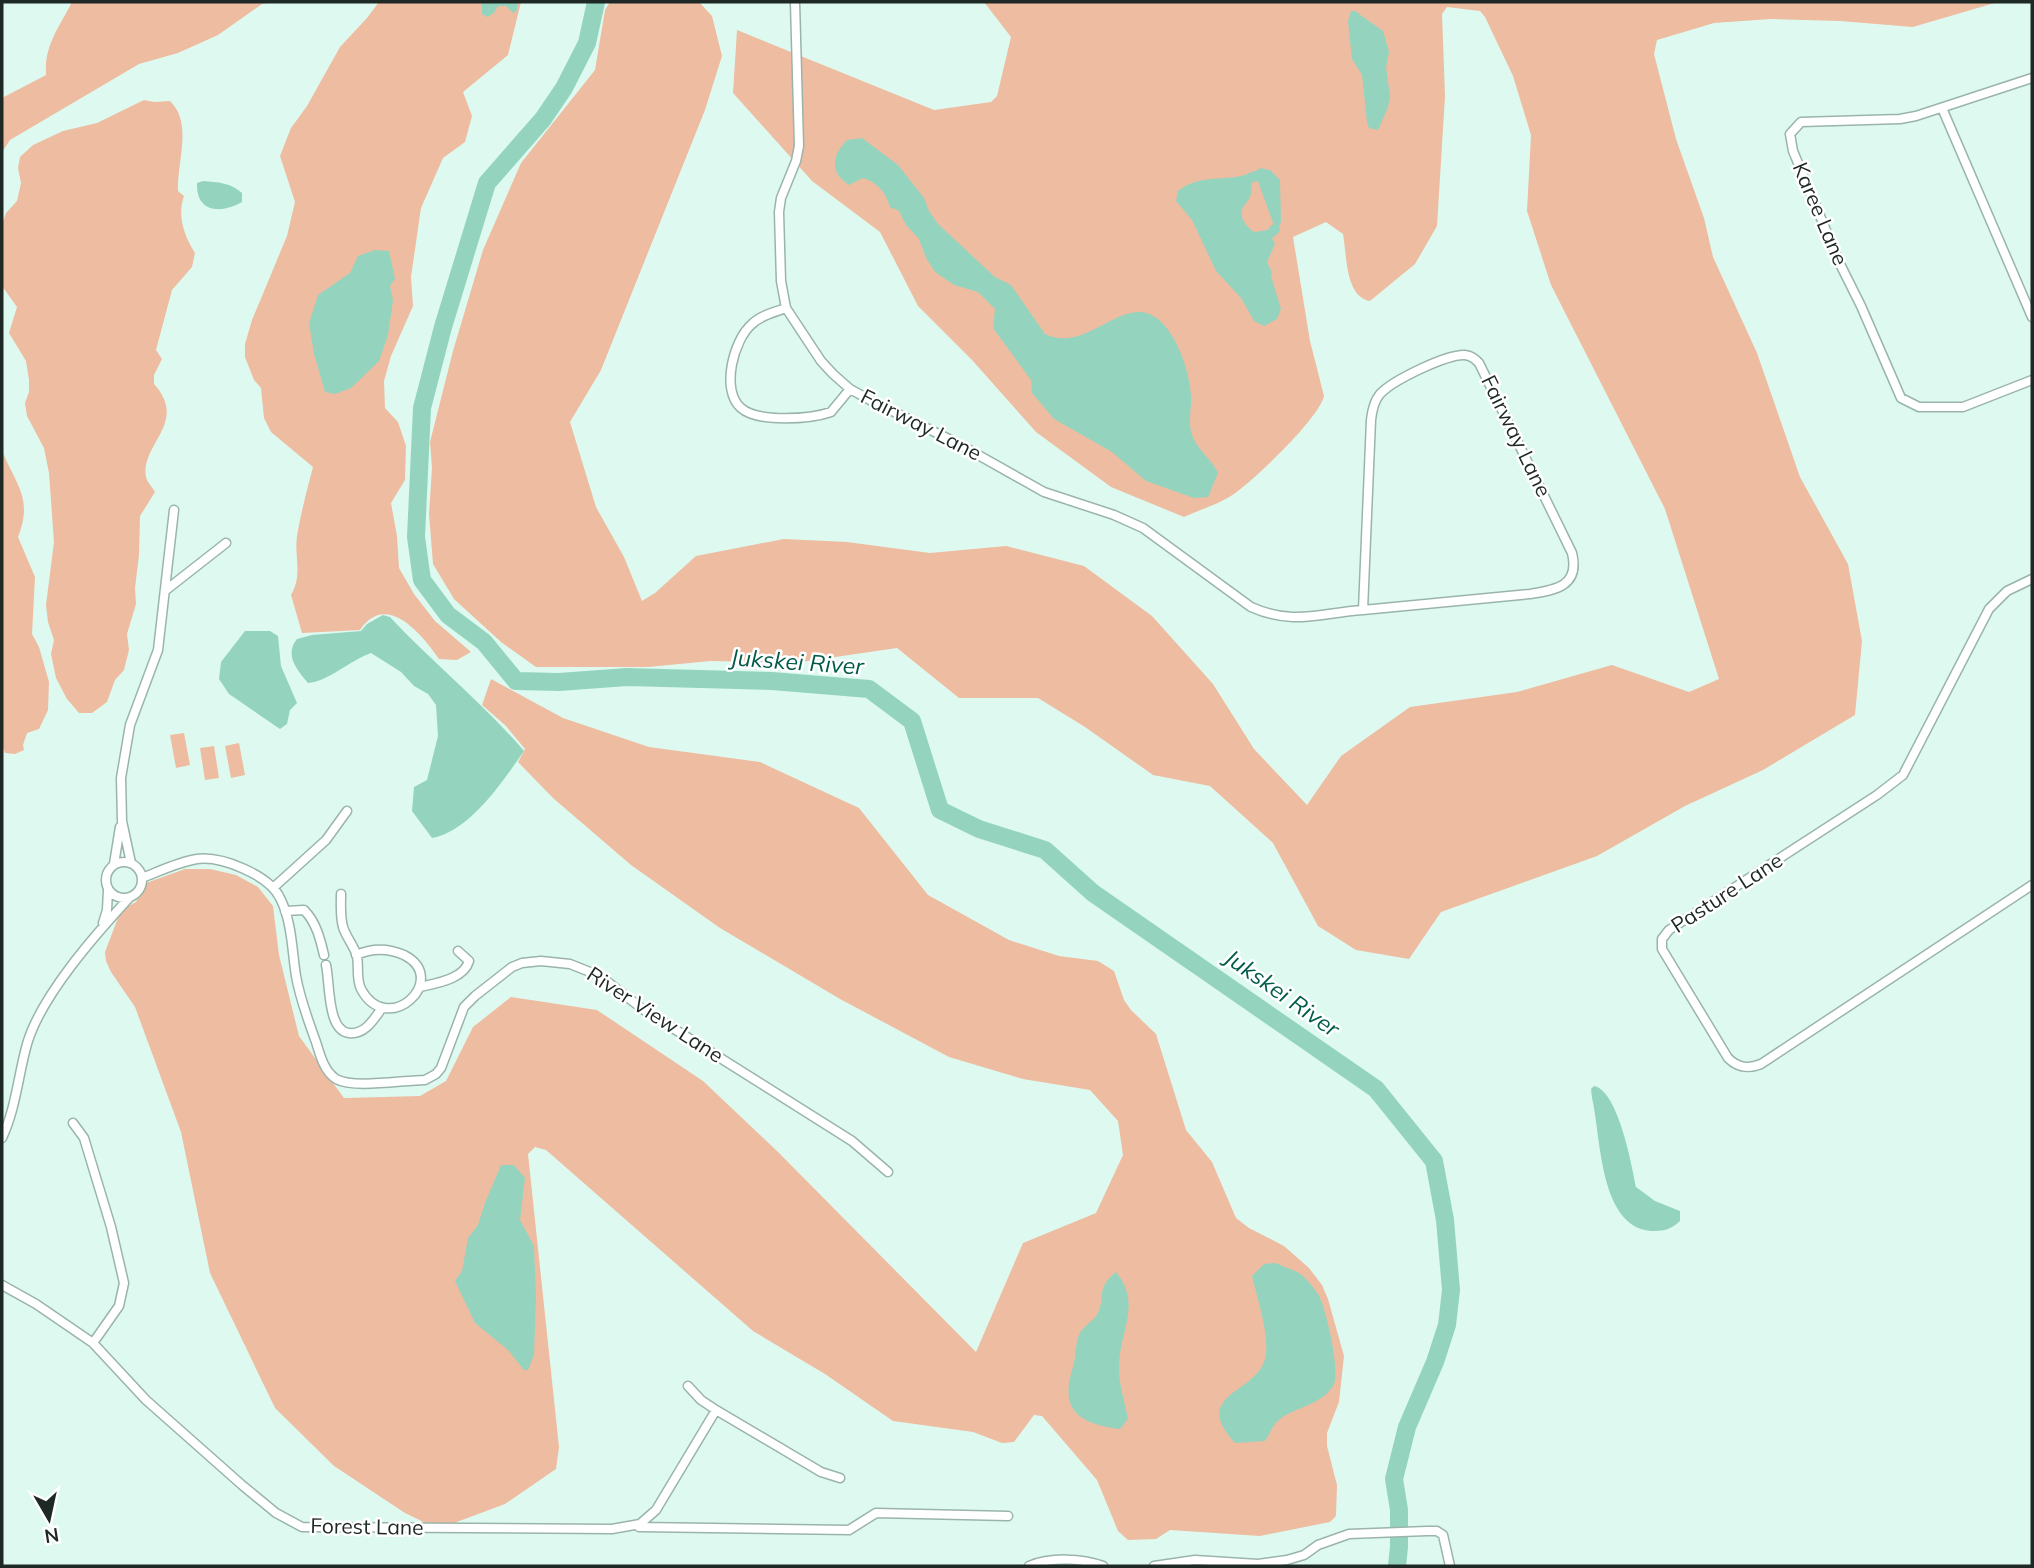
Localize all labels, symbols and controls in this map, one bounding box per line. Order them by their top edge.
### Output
street label: Karee Lane [1788,158,1854,269]
street label: Fairway Lane [1476,370,1558,501]
street label: Fairway Lane [857,383,986,466]
water label: Jukskei River [727,642,866,681]
street label: Pasture Lane [1666,846,1787,938]
water label: Jukskei River [1218,941,1347,1044]
street label: River View Lane [582,960,729,1068]
north arrow [14,1484,84,1554]
street label: Forest Lane [310,1512,424,1540]
text: N [43,1523,61,1549]

